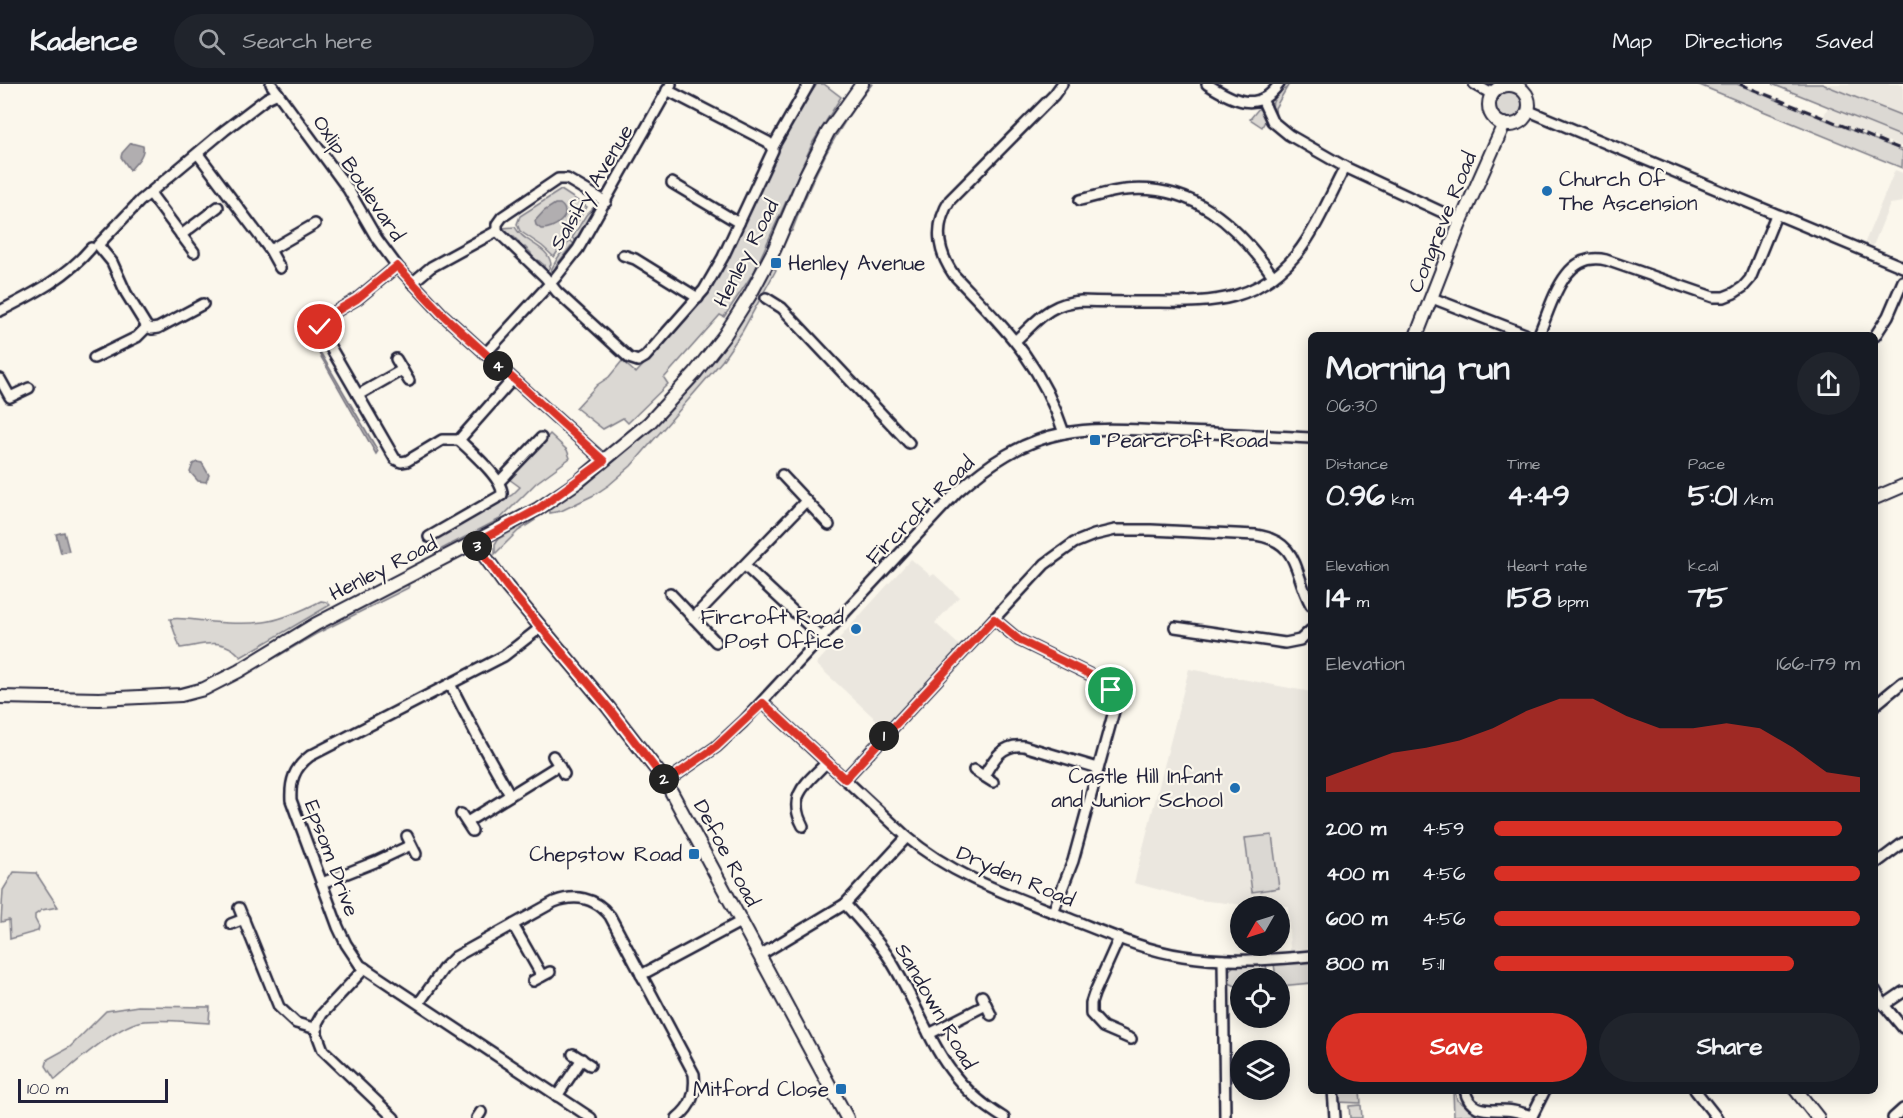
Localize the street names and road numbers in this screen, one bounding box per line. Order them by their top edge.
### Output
street label: Oxlip Boulevard [305,109,412,248]
street label: Salsify Avenue [542,119,642,257]
street label: Congreve Road [1401,147,1486,298]
street label: Henley Road [707,194,788,313]
street label: Fircroft Road [859,449,982,571]
street label: Henley Road [324,529,443,610]
street label: Defoe Road [686,795,767,912]
street label: Epsom Drive [296,796,366,921]
street label: Dryden Road [951,838,1080,916]
street label: Sandown Road [888,938,984,1075]

